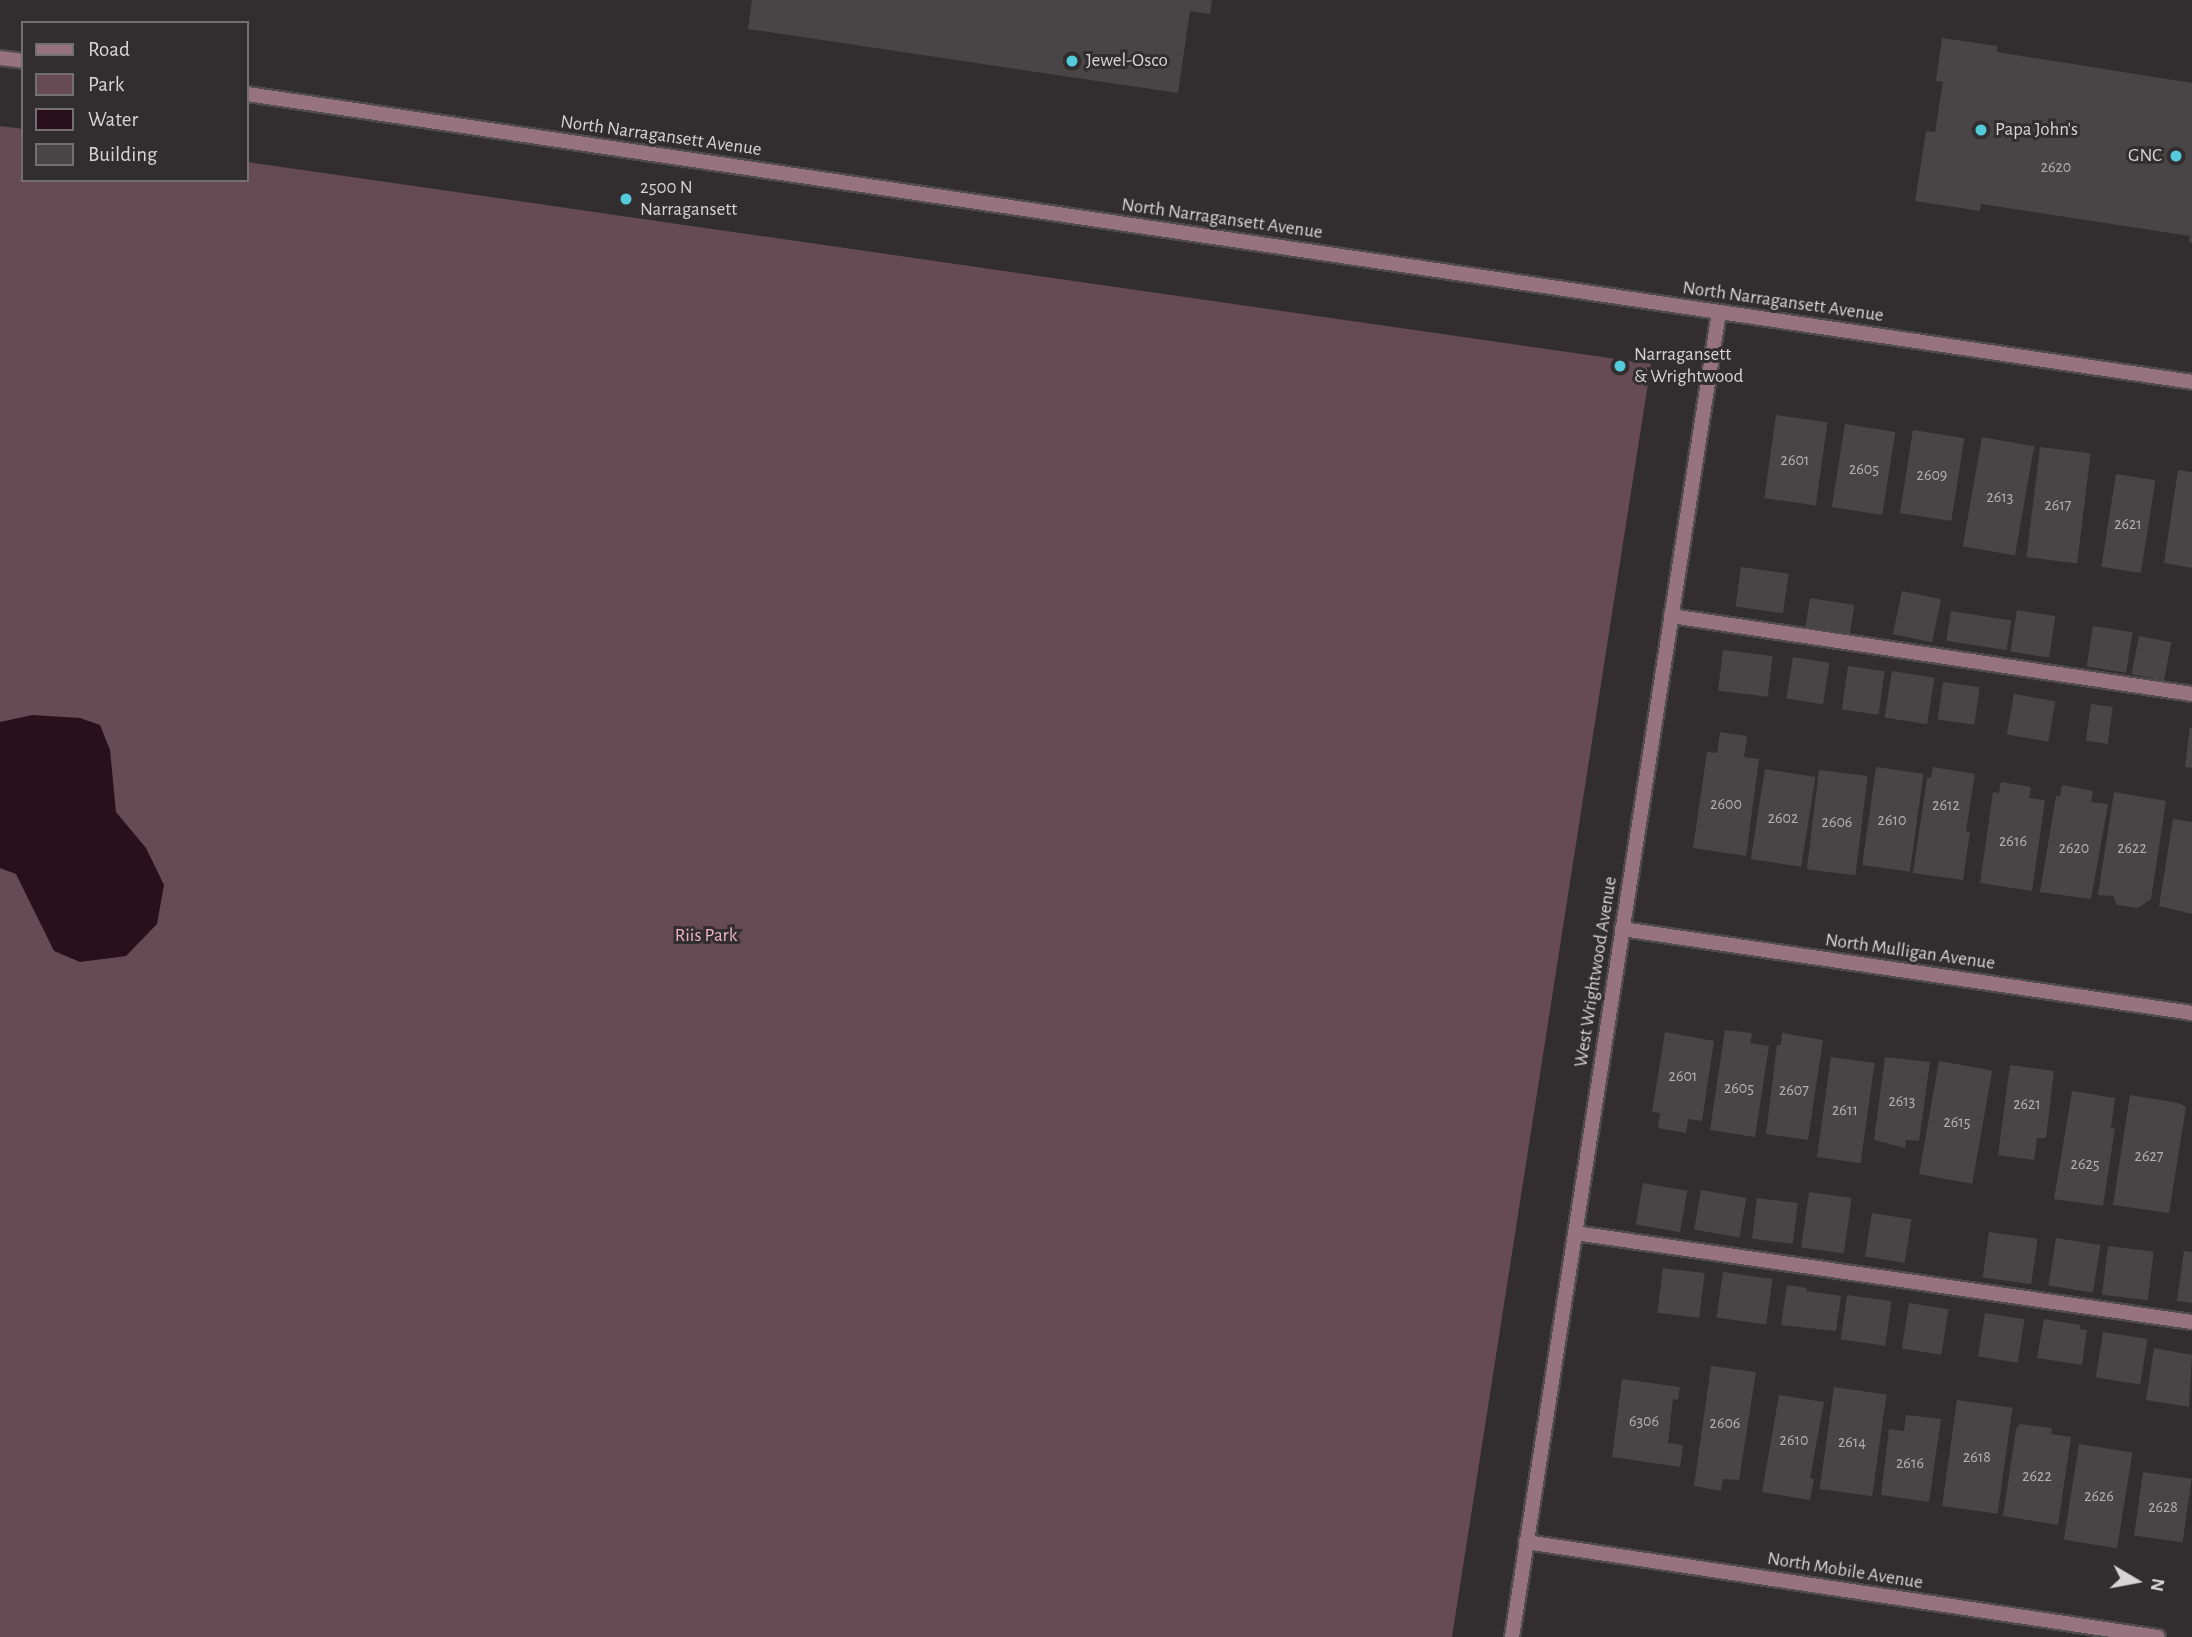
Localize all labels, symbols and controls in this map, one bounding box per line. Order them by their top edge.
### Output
legend [21,21,248,182]
text: Road [88,39,130,60]
place label: Jewel-Osco [1086,50,1168,72]
marker: Jewel-Osco [1064,53,1080,69]
text: Park [88,74,124,95]
text: Water [88,109,138,130]
street label: North Narragansett Avenue [559,111,763,161]
place label: Papa John's [1995,119,2078,141]
marker: Papa John's [1973,122,1989,138]
text: Building [88,144,157,165]
place label: GNC [2128,145,2162,167]
marker: GNC [2168,148,2184,164]
house number: 2620 [2041,157,2071,177]
place label: 2500 N Narragansett [640,177,737,221]
marker: 2500 N Narragansett [618,191,634,207]
street label: North Narragansett Avenue [1120,194,1324,244]
street label: North Narragansett Avenue [1681,277,1885,327]
place label: Narragansett & Wrightwood [1634,344,1743,388]
marker: Narragansett & Wrightwood [1612,358,1628,374]
house number: 2601 [1781,450,1809,470]
house number: 2605 [1849,459,1879,479]
house number: 2609 [1917,465,1947,485]
house number: 2613 [1987,487,2013,507]
house number: 2617 [2045,495,2071,515]
house number: 2621 [2114,514,2142,534]
house number: 2600 [1710,794,1742,814]
house number: 2612 [1932,795,1960,815]
house number: 2602 [1768,808,1798,828]
house number: 2610 [1878,810,1906,830]
house number: 2606 [1822,812,1852,832]
house number: 2616 [1999,831,2027,851]
house number: 2620 [2059,838,2089,858]
house number: 2622 [2117,838,2147,858]
street label: West Wrightwood Avenue [1570,875,1622,1069]
park label: Riis Park [675,925,737,947]
street label: North Mulligan Avenue [1824,929,1996,975]
house number: 2601 [1669,1066,1697,1086]
house number: 2605 [1724,1078,1754,1098]
house number: 2607 [1779,1080,1809,1100]
house number: 2613 [1889,1091,1915,1111]
house number: 2621 [2013,1094,2041,1114]
house number: 2611 [1832,1100,1858,1120]
house number: 2615 [1944,1112,1970,1132]
house number: 2627 [2135,1146,2163,1166]
house number: 2625 [2071,1154,2099,1174]
house number: 6306 [1629,1411,1659,1431]
house number: 2606 [1710,1413,1740,1433]
house number: 2610 [1780,1430,1808,1450]
house number: 2614 [1838,1432,1866,1452]
house number: 2618 [1963,1447,1991,1467]
house number: 2616 [1896,1453,1924,1473]
house number: 2622 [2022,1466,2052,1486]
house number: 2626 [2084,1486,2114,1506]
house number: 2628 [2148,1497,2178,1517]
north arrow [2101,1546,2171,1616]
street label: North Mobile Avenue [1766,1547,1924,1595]
text: N [2147,1577,2168,1593]

